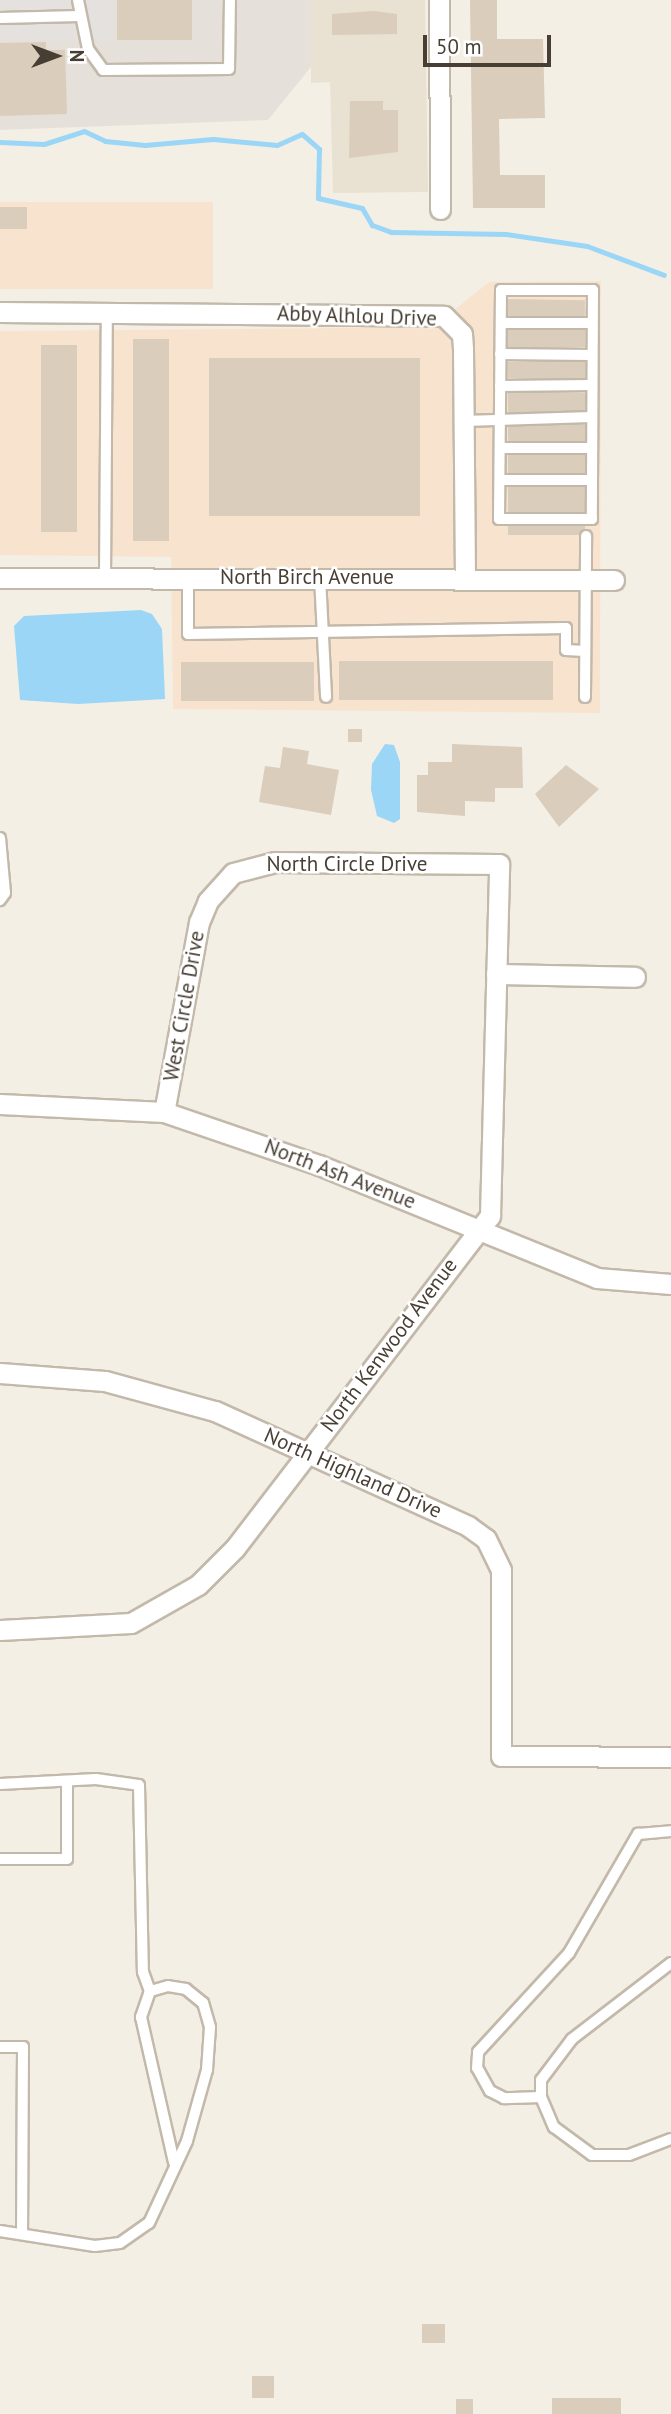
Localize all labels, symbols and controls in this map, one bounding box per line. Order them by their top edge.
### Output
north arrow [21,21,91,91]
scale bar [426,21,554,65]
text: 50 m [436,33,482,60]
text: N [65,50,89,62]
street label: Abby Alhlou Drive [276,301,438,331]
street label: North Birch Avenue [220,564,394,590]
street label: North Circle Drive [266,851,428,877]
street label: West Circle Drive [158,929,210,1083]
street label: North Ash Avenue [260,1133,420,1215]
street label: North Kenwood Avenue [315,1253,463,1437]
street label: North Highland Drive [260,1422,446,1524]

